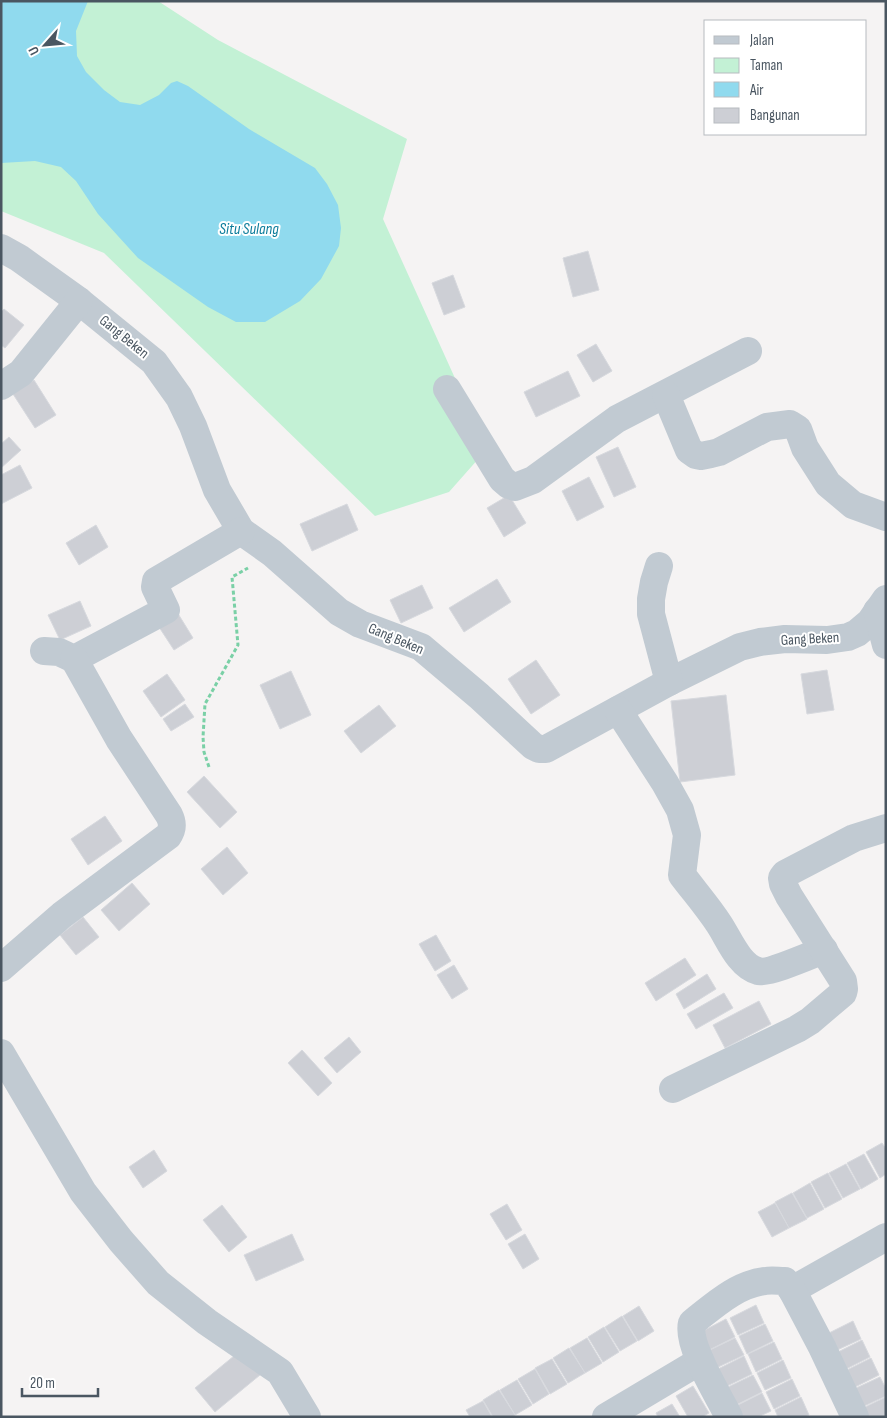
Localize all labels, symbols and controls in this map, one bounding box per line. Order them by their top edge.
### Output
north arrow [20,20,70,70]
legend [704,20,867,135]
text: Jalan [749,31,774,50]
text: U [25,44,43,58]
text: Taman [750,56,783,75]
text: Air [749,81,764,100]
text: Bangunan [750,106,800,125]
water label: Situ Sulang [219,220,279,239]
street label: Gang Beken [95,311,153,363]
street label: Gang Beken [365,619,427,659]
street label: Gang Beken [780,628,840,650]
scale bar [22,1366,99,1398]
text: 20 m [30,1374,55,1393]

